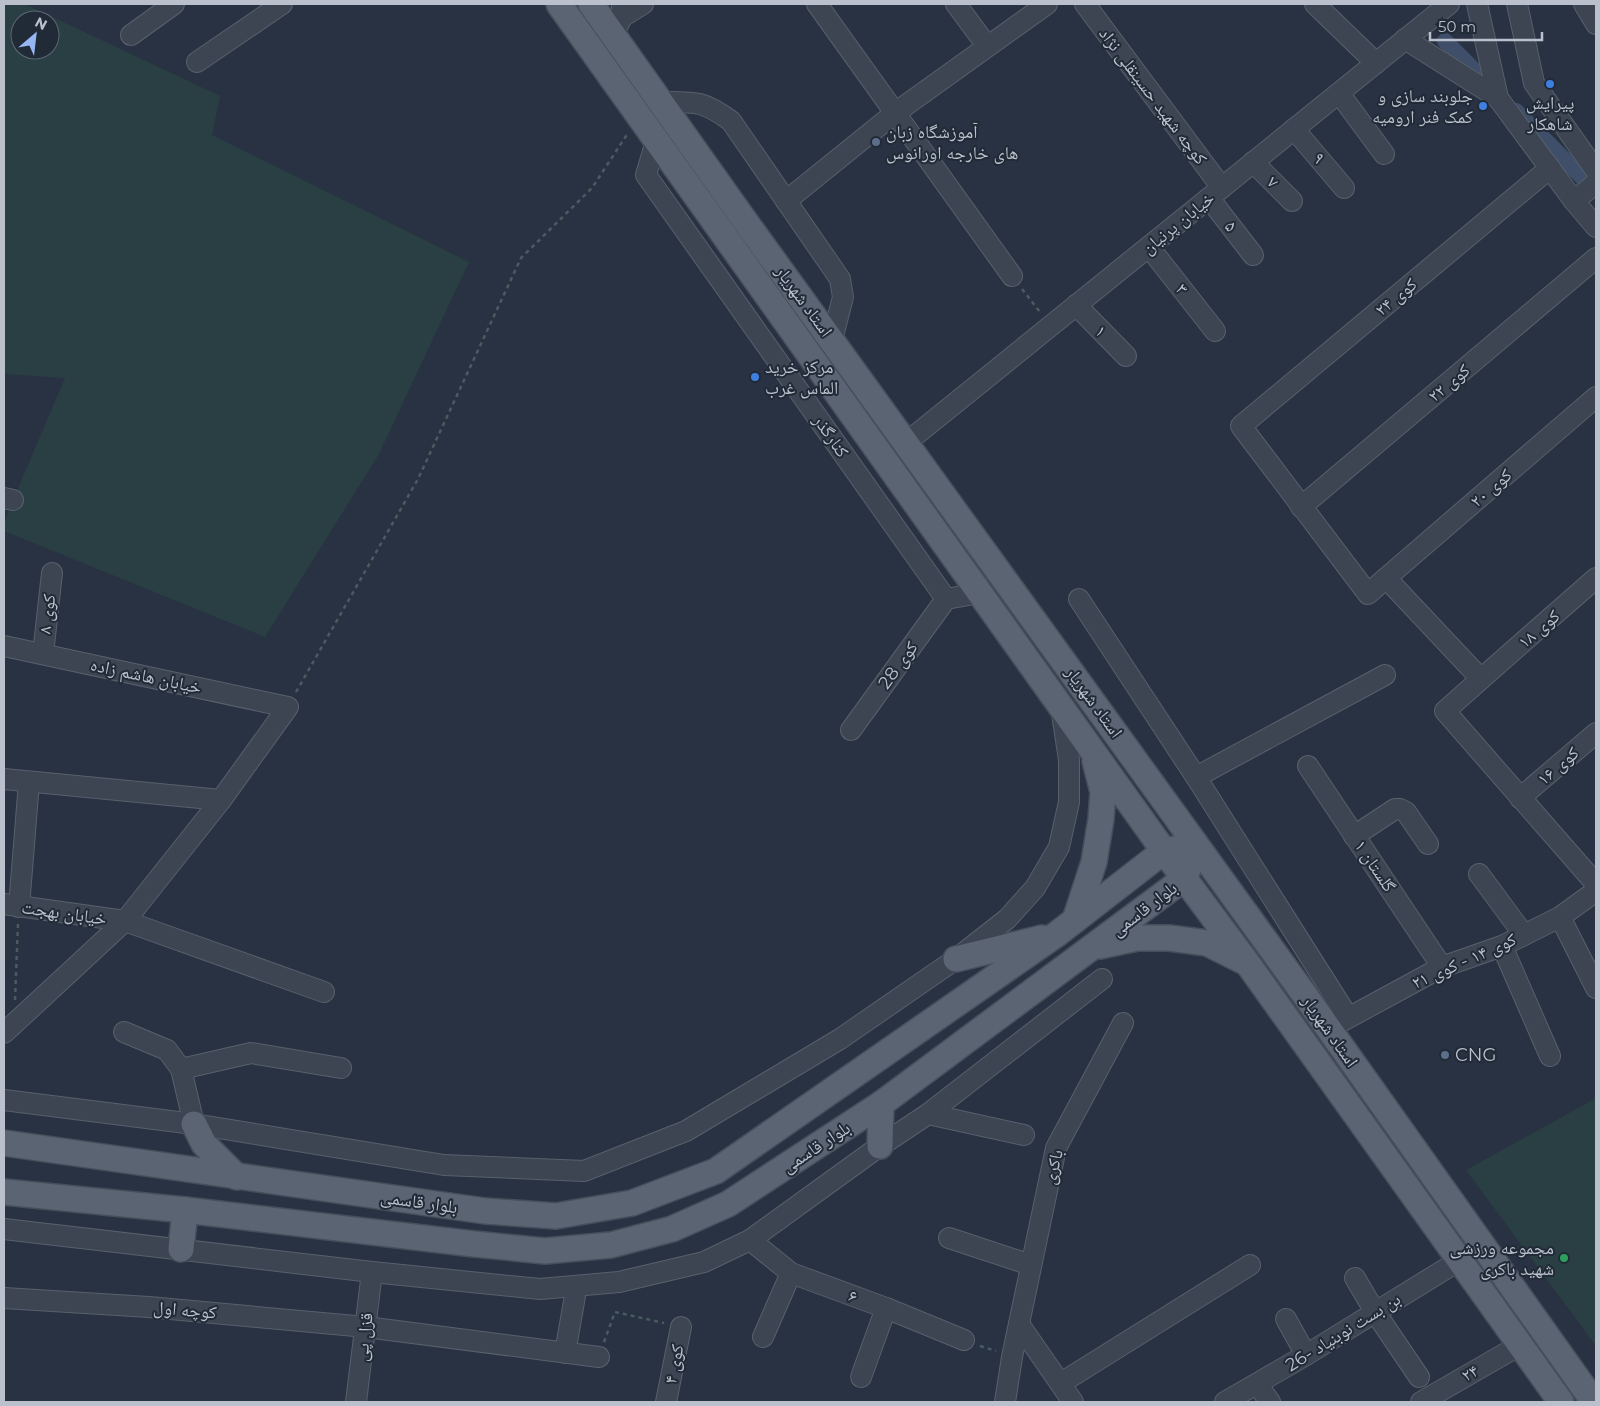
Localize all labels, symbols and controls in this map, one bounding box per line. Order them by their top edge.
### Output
north arrow [10,10,60,60]
scale bar [1430,10,1542,42]
text: N [32,13,50,34]
text: 50 m [1438,17,1476,36]
street label: کوچه شهید حسینقلی نژاد [1094,23,1212,169]
marker: پیرایش شاهکار [1544,78,1556,90]
place label: جلوبند سازی و کمک فنر ارومیه [1372,85,1474,128]
place label: پیرایش شاهکار [1526,92,1574,135]
marker: جلوبند سازی و کمک فنر ارومیه [1477,100,1489,112]
place label: آموزشگاه زبان های خارجه اورانوس [886,121,1018,164]
marker: آموزشگاه زبان های خارجه اورانوس [870,136,882,148]
street label: ۹ [1308,148,1330,168]
street label: ۷ [1262,171,1284,193]
street label: خیابان پرنیان [1137,187,1219,259]
street label: ۵ [1220,216,1242,236]
street label: استاد شهریار [770,260,837,341]
street label: کوی ۲۴ [1371,273,1422,321]
street label: ۳ [1171,279,1193,299]
street label: ۱ [1090,320,1112,342]
place label: مرکز خرید الماس غرب [765,356,838,399]
street label: کوی ۲۲ [1424,359,1475,407]
marker: مرکز خرید الماس غرب [749,371,761,383]
street label: کنارگذر [808,410,854,462]
street label: کوی ۲۰ [1466,464,1517,512]
street label: کوی ۸ [34,592,60,635]
street label: کوی ۱۸ [1514,605,1565,653]
street label: کوی 28 [873,636,923,693]
street label: خیابان هاشم زاده [88,653,204,699]
street label: استاد شهریار [1060,661,1127,742]
street label: کوی ۱۶ [1533,742,1584,790]
street label: ۱ گلستان [1350,836,1401,897]
street label: بلوار قاسمی [1106,877,1182,941]
street label: خیابان بهجت [20,896,108,930]
street label: کوی ۱۴ - کوی ۲۱ [1408,928,1520,994]
street label: استاد شهریار [1297,990,1363,1071]
place label: CNG [1455,1044,1496,1066]
marker: CNG [1439,1049,1451,1061]
street label: بلوار قاسمی [778,1117,855,1177]
street label: باکری [1038,1147,1068,1187]
street label: بلوار قاسمی [379,1186,459,1218]
place label: مجموعه ورزشی شهید باکری [1449,1237,1554,1280]
marker: مجموعه ورزشی شهید باکری [1558,1252,1570,1264]
street label: ۶ [845,1284,861,1308]
street label: 26- بن بست نوبنیاد [1281,1288,1405,1376]
street label: کوچه اول [152,1296,218,1324]
street label: قزل پی [350,1311,378,1363]
street label: کوی ۴ [659,1342,689,1386]
street label: ۲۴ [1457,1359,1483,1387]

